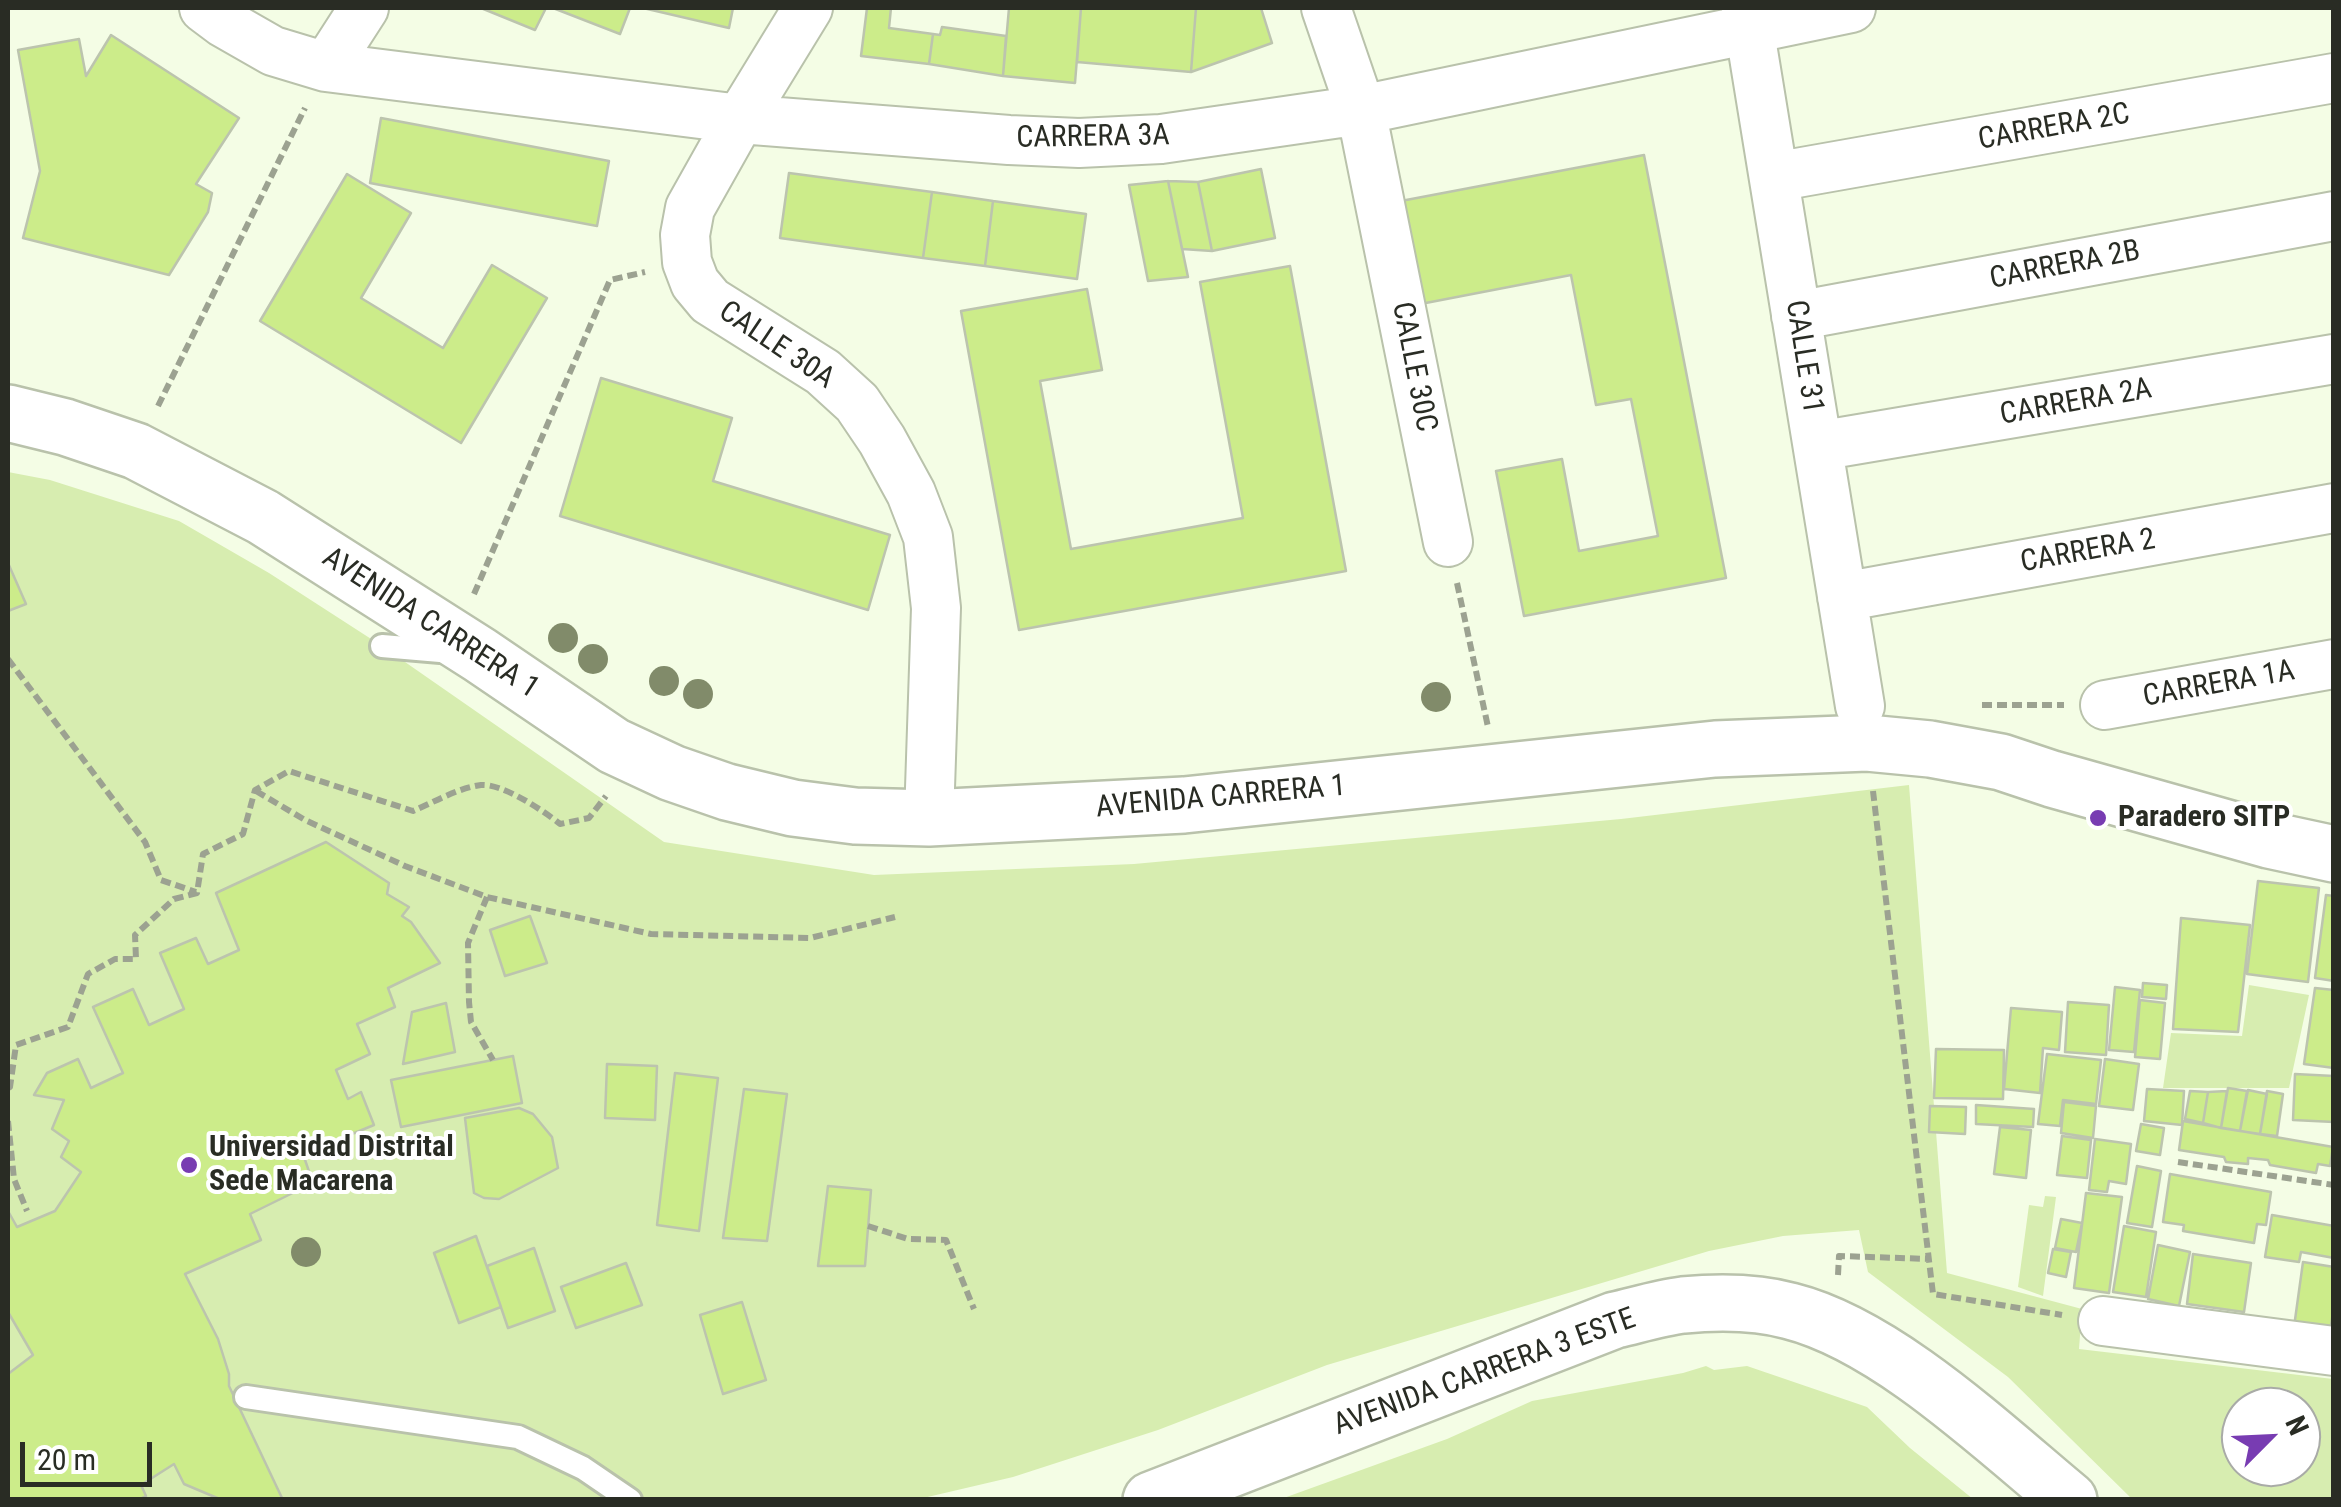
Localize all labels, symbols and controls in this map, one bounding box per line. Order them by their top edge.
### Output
street label: CARRERA 2C [1976,97,2132,159]
street label: CARRERA 3A [1016,119,1170,157]
street label: CARRERA 2B [1987,234,2143,298]
street label: CALLE 30A [711,294,841,398]
street label: CALLE 31 [1776,298,1830,416]
street label: CALLE 30C [1383,299,1443,435]
street label: CARRERA 2A [1997,372,2155,434]
street label: CARRERA 2 [2018,522,2158,582]
street label: AVENIDA CARRERA 1 [315,541,545,707]
street label: CARRERA 1A [2140,654,2298,716]
street label: AVENIDA CARRERA 1 [1094,769,1348,827]
place label: Paradero SITP [2118,800,2290,836]
marker: Paradero SITP [2087,807,2109,829]
place label: Universidad Distrital Sede Macarena [209,1130,454,1200]
marker: Universidad Distrital Sede Macarena [178,1154,200,1176]
street label: AVENIDA CARRERA 3 ESTE [1329,1302,1641,1444]
north arrow [2221,1387,2321,1487]
text: N [2278,1411,2316,1440]
scale bar [25,1422,158,1484]
text: 20 m [37,1442,96,1477]

